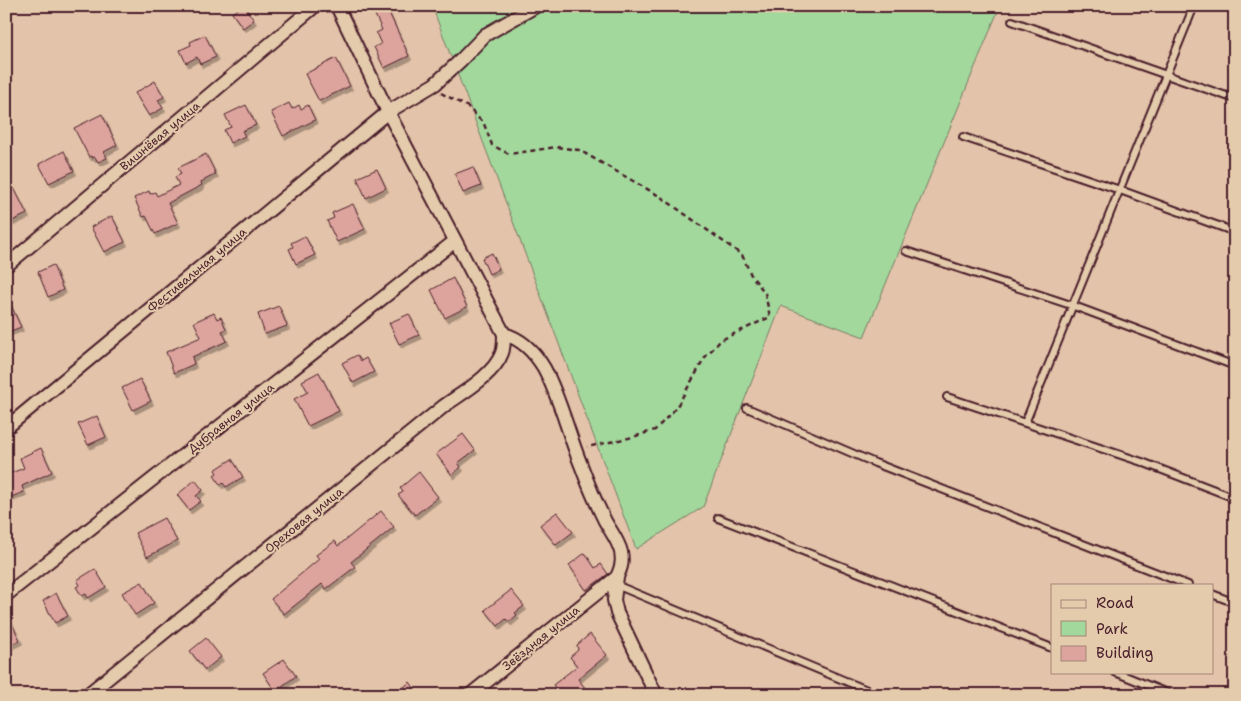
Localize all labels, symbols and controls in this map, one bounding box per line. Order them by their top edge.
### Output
street label: Вишнёвая улица [117,97,204,174]
street label: Фестивальная улица [144,223,250,316]
street label: Дубравная улица [185,379,278,457]
street label: Ореховая улица [262,483,347,557]
legend [1051,584,1214,674]
text: Road [1096,593,1134,613]
street label: Звёздная улица [499,602,583,674]
text: Park [1096,619,1128,639]
text: Building [1096,643,1153,663]

